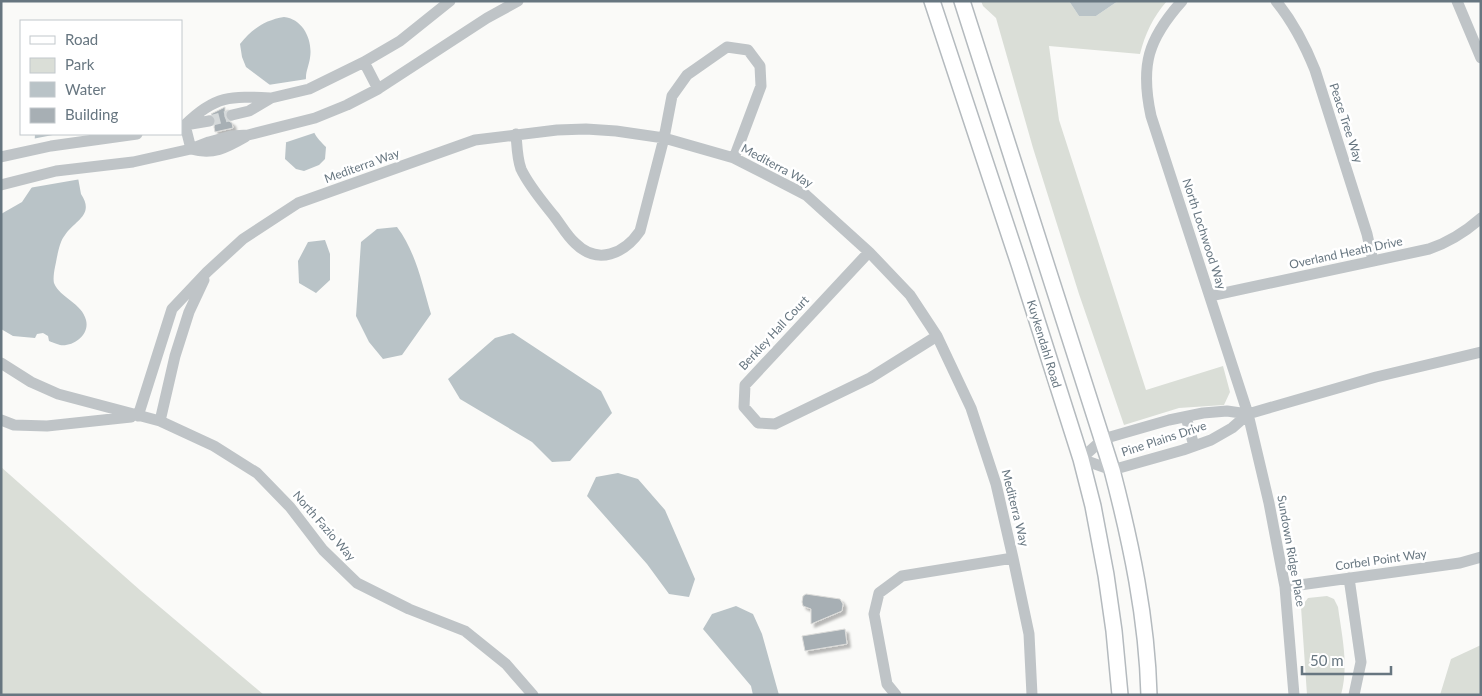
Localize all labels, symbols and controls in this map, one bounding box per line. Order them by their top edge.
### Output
legend [20,20,182,135]
text: Road [65,30,98,48]
text: Park [65,55,95,73]
text: Water [65,80,106,98]
street label: Peace Tree Way [1327,81,1367,165]
text: Building [65,105,118,123]
street label: Mediterra Way [739,140,816,191]
street label: Mediterra Way [322,145,402,186]
street label: North Lochwood Way [1179,177,1230,292]
street label: Overland Heath Drive [1288,233,1404,272]
street label: Berkley Hall Court [735,292,812,373]
street label: Kuykendahl Road [1024,298,1065,390]
street label: Pine Plains Drive [1119,418,1208,459]
street label: Mediterra Way [999,468,1032,549]
street label: North Fazio Way [290,488,359,564]
street label: Sundown Ridge Place [1274,494,1309,608]
street label: Corbel Point Way [1334,546,1428,573]
scale bar [1302,644,1391,676]
text: 50 m [1310,651,1344,669]

